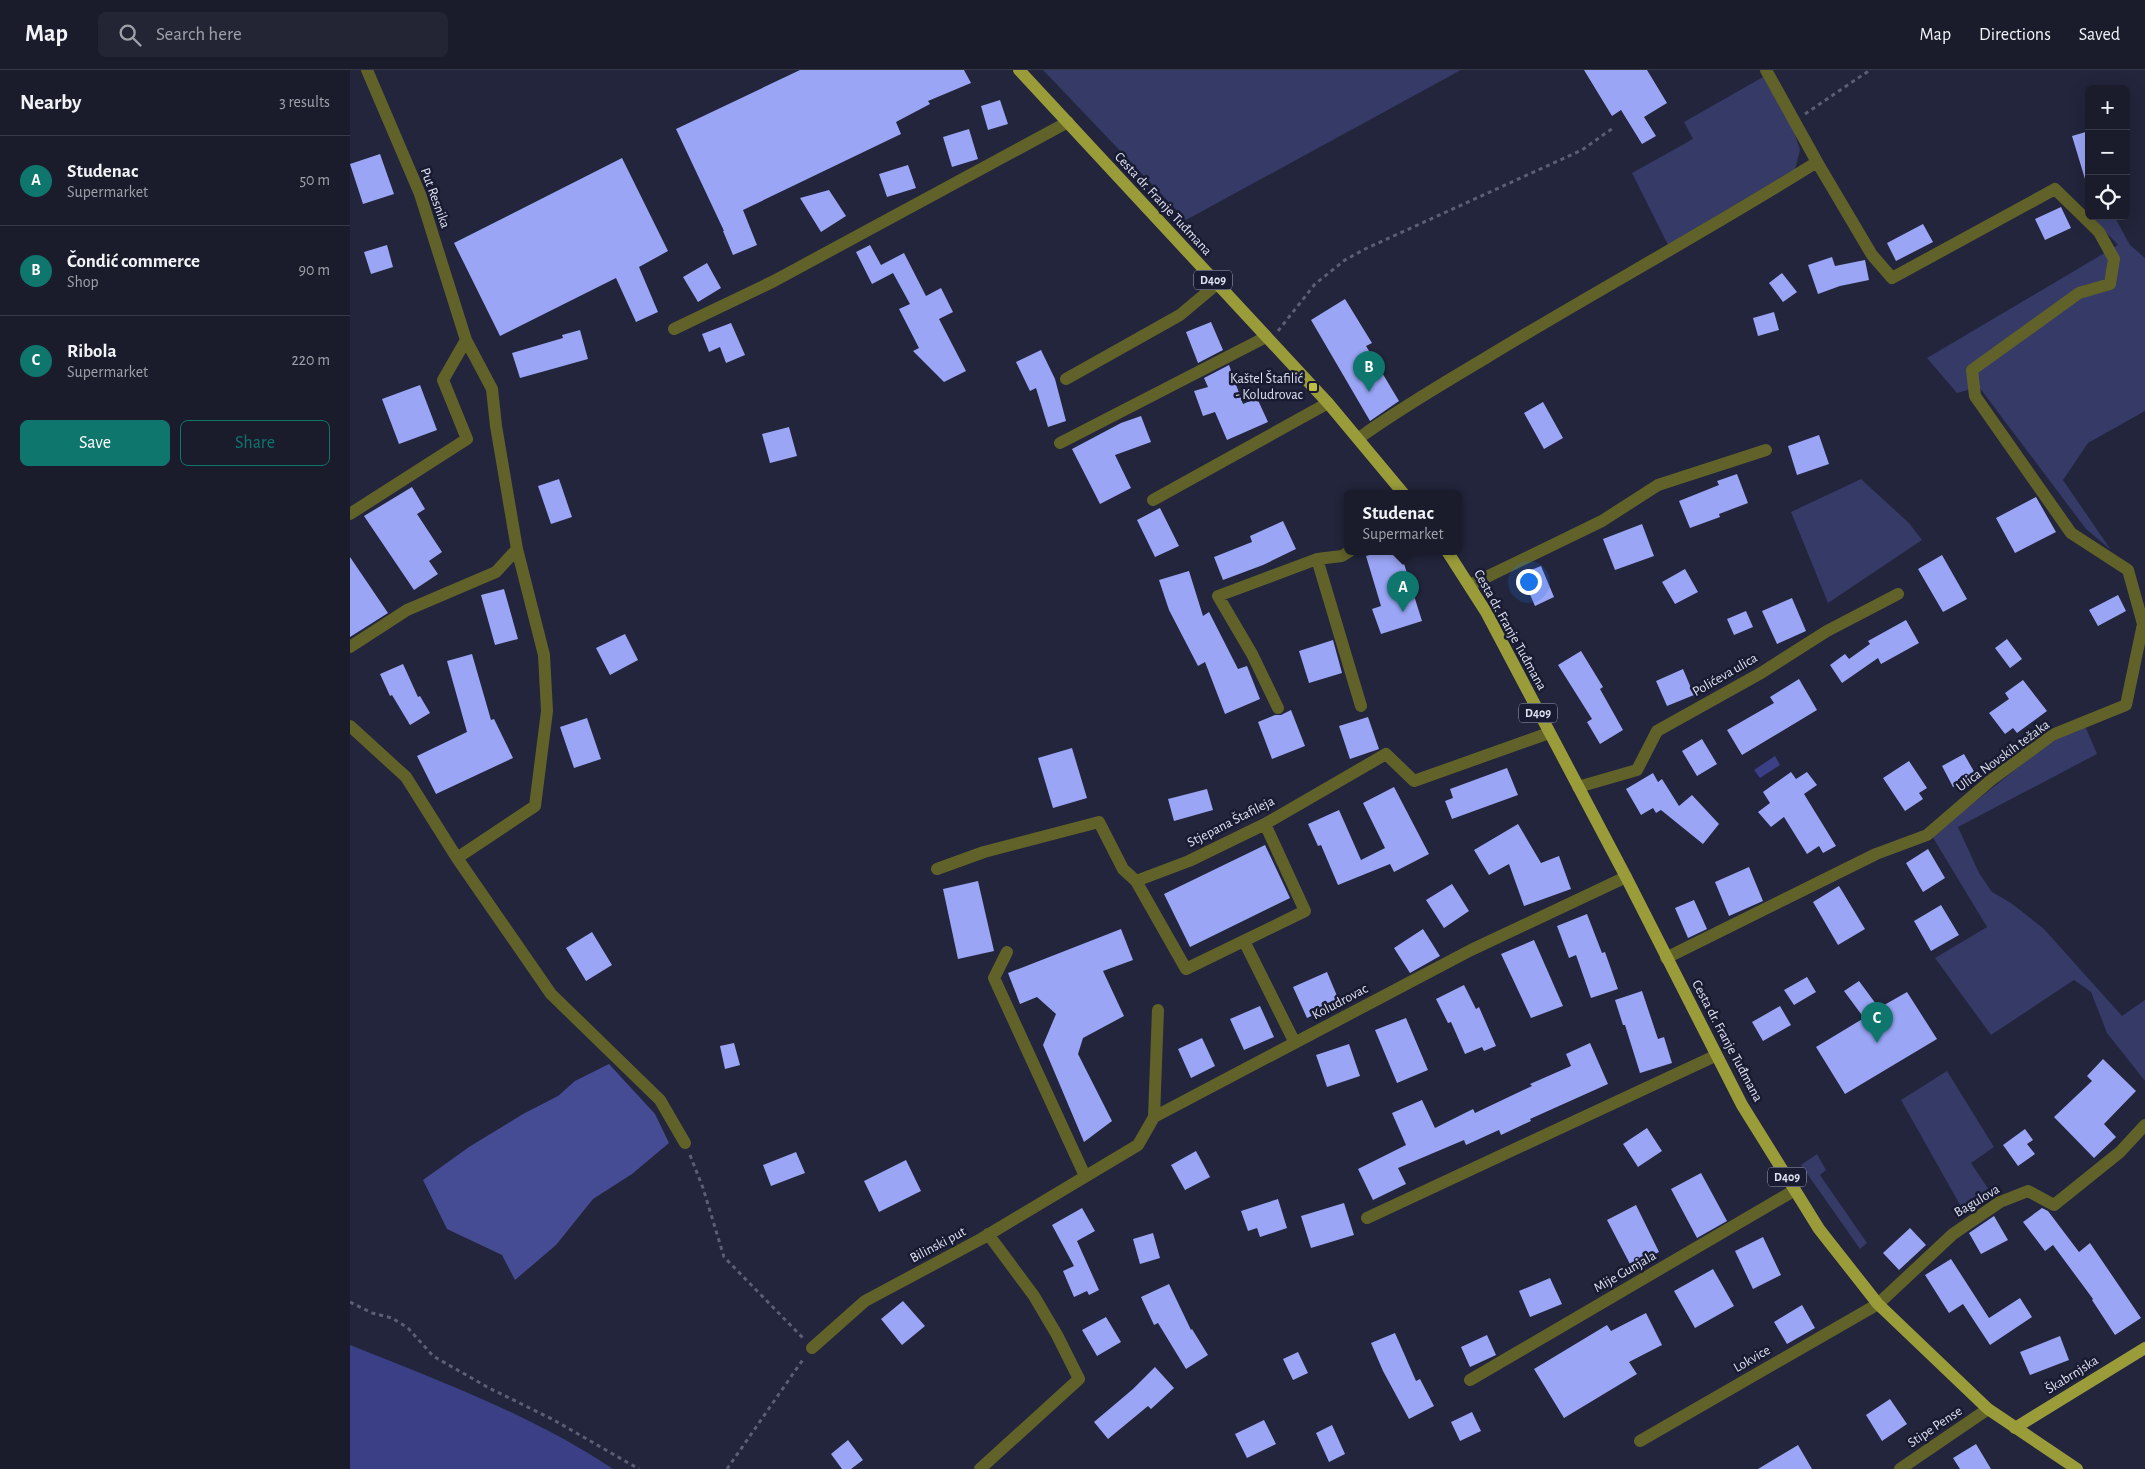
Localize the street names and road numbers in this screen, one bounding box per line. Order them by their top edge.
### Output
street label: Cesta dr. Franje Tuđmana [1112,150,1215,259]
street label: Put Resnika [418,166,453,231]
road number: D409 [1194,270,1232,290]
street label: Cesta dr. Franje Tuđmana [1471,567,1549,693]
street label: Polićeva ulica [1690,651,1760,699]
road number: D409 [1519,704,1557,722]
street label: Ulica Novskih težaka [1954,717,2053,794]
street label: Stjepana Štafileja [1184,792,1277,850]
street label: Cesta dr. Franje Tuđmana [1689,978,1765,1105]
street label: Koludrovac [1310,981,1371,1022]
road number: D409 [1768,1168,1806,1186]
street label: Bagulova [1952,1182,2003,1220]
street label: Bilinski put [908,1224,969,1265]
street label: Mije Gunjala [1591,1248,1659,1295]
street label: Lokvice [1731,1343,1773,1375]
street label: Škabrnjska [2042,1351,2101,1397]
street label: Stipe Pense [1905,1404,1965,1450]

